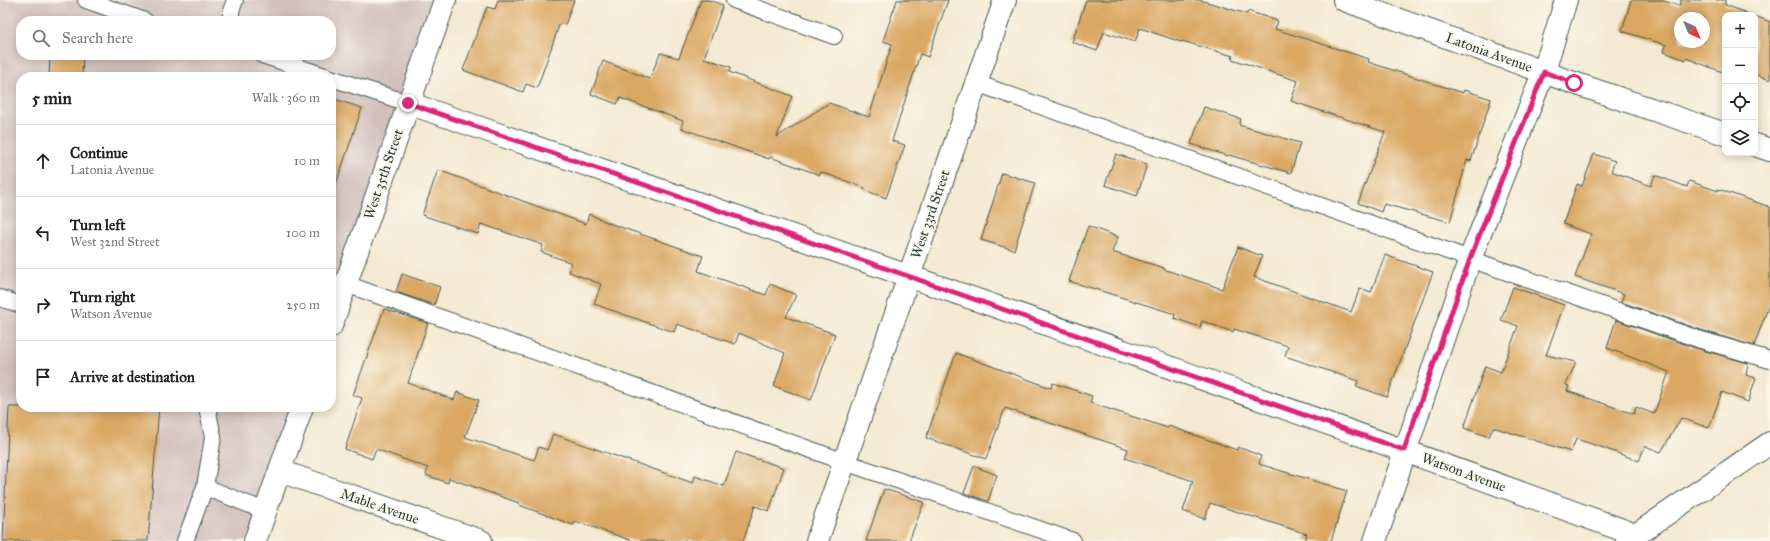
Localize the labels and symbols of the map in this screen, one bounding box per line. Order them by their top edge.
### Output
north arrow [1674,12,1710,48]
street label: Latonia Avenue [1443,29,1535,76]
route start [1565,74,1583,92]
route end [399,94,417,112]
street label: West 35th Street [360,127,407,222]
street label: West 33rd Street [907,167,954,261]
street label: Watson Avenue [1419,449,1508,496]
street label: Mable Avenue [338,485,421,528]

